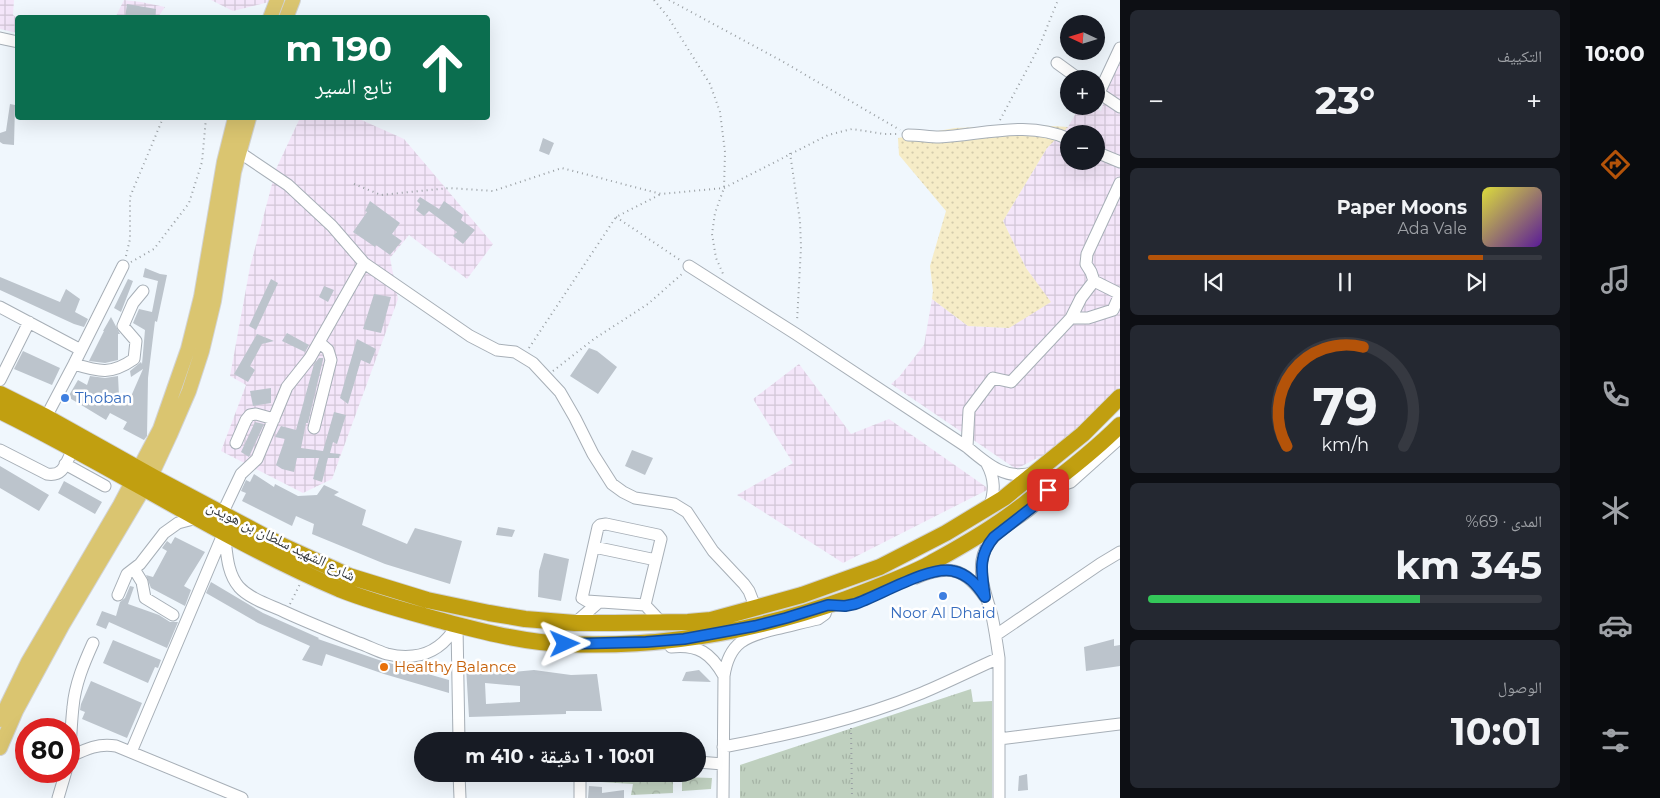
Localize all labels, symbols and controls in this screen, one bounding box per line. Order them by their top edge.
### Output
north arrow [1060,15,1105,60]
map controls [1060,15,1105,170]
text: 190 m [286,27,392,70]
icon: ahead [410,35,475,100]
text: 10:00 [1585,40,1645,67]
text: التكييف [1497,47,1542,66]
button: + [1060,70,1105,115]
text: تابع السير [315,73,392,100]
text: 23° [1315,77,1375,124]
text: − [1148,84,1164,118]
text: + [1526,84,1542,118]
button: − [1060,125,1105,170]
icon: directions [1598,147,1633,182]
text: Paper Moons [1337,196,1467,219]
text: Ada Vale [1397,219,1467,238]
icon: music [1598,262,1633,297]
icon: previous [1200,268,1228,296]
icon: pause [1331,268,1359,296]
icon: next [1462,268,1490,296]
text: 79 [1312,375,1378,438]
icon: phone [1598,377,1633,412]
place label: Thoban [75,388,132,407]
marker: Thoban [59,392,71,404]
text: km/h [1321,434,1369,455]
pin [1027,469,1069,511]
icon: arrive [1034,476,1062,504]
icon: climate [1598,493,1633,528]
street label: شارع الشهيد سلطان بن هويدن [203,496,359,586]
text: المدى · 69% [1466,512,1542,531]
text: 345 km [1395,542,1542,589]
marker: Noor Al Dhaid [937,590,949,602]
place label: Noor Al Dhaid [890,603,996,622]
icon: car [1598,608,1633,643]
position arrow [538,617,590,669]
place label: Healthy Balance [394,657,516,676]
marker: Healthy Balance [378,661,390,673]
text: الوصول [1498,678,1542,697]
text: 10:01 [1451,708,1542,755]
speed limit sign: 80 [15,718,80,783]
icon: filters [1598,723,1633,758]
text: 10:01 · 1 دقيقة · 410 m [465,745,655,768]

